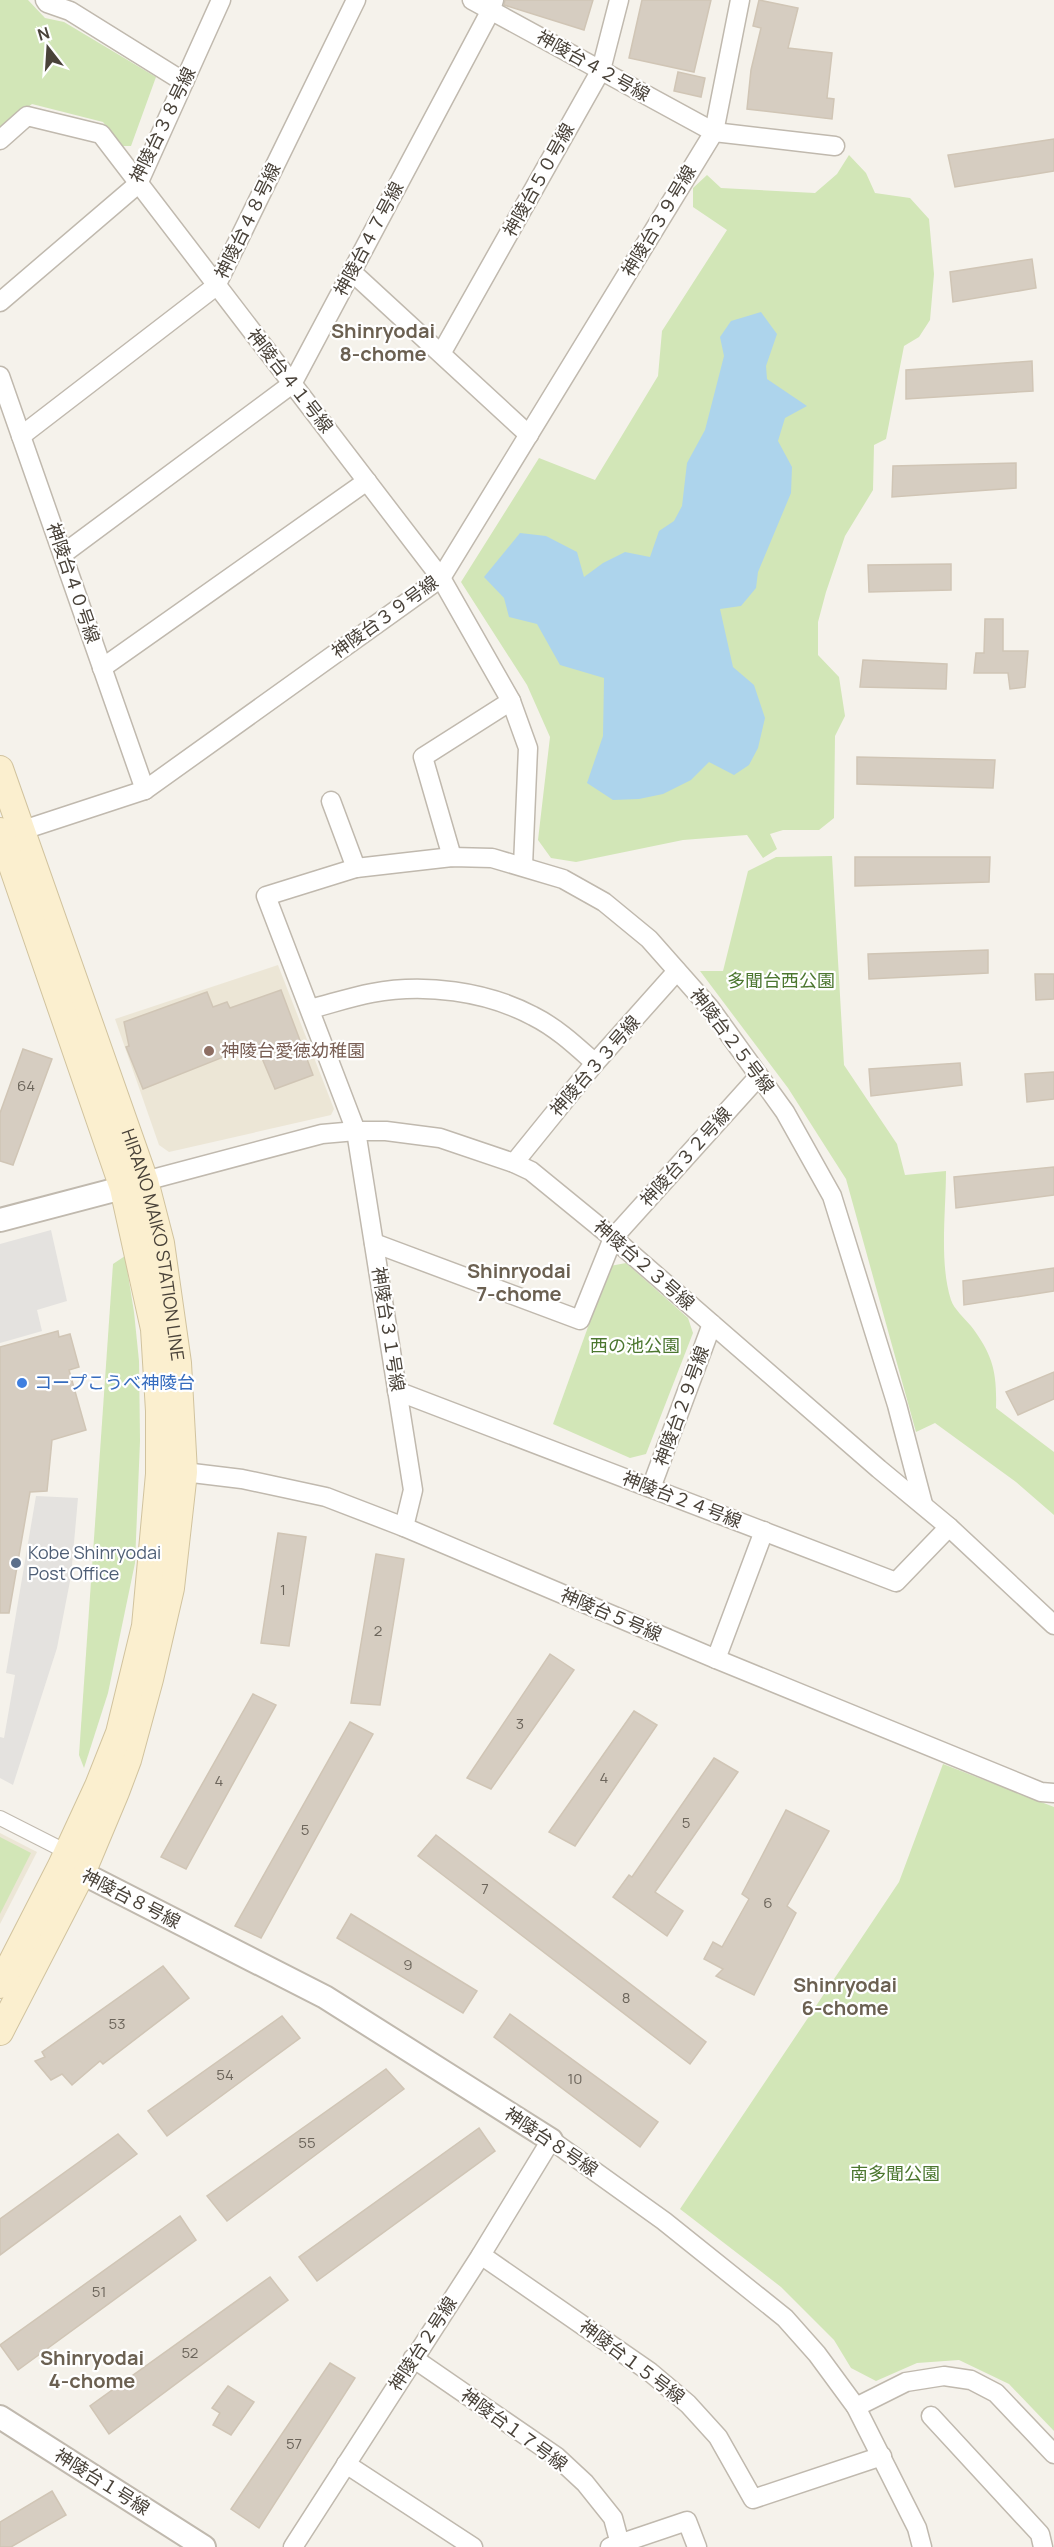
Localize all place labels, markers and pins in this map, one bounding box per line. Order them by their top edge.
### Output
place label: 神陵台愛徳幼稚園 [221,1038,365,1062]
marker: 神陵台愛徳幼稚園 [202,1044,216,1058]
place label: コープこうべ神陵台 [34,1370,195,1394]
marker: コープこうべ神陵台 [15,1376,29,1390]
place label: Kobe Shinryodai Post Office [28,1540,161,1585]
marker: Kobe Shinryodai Post Office [9,1556,23,1570]

